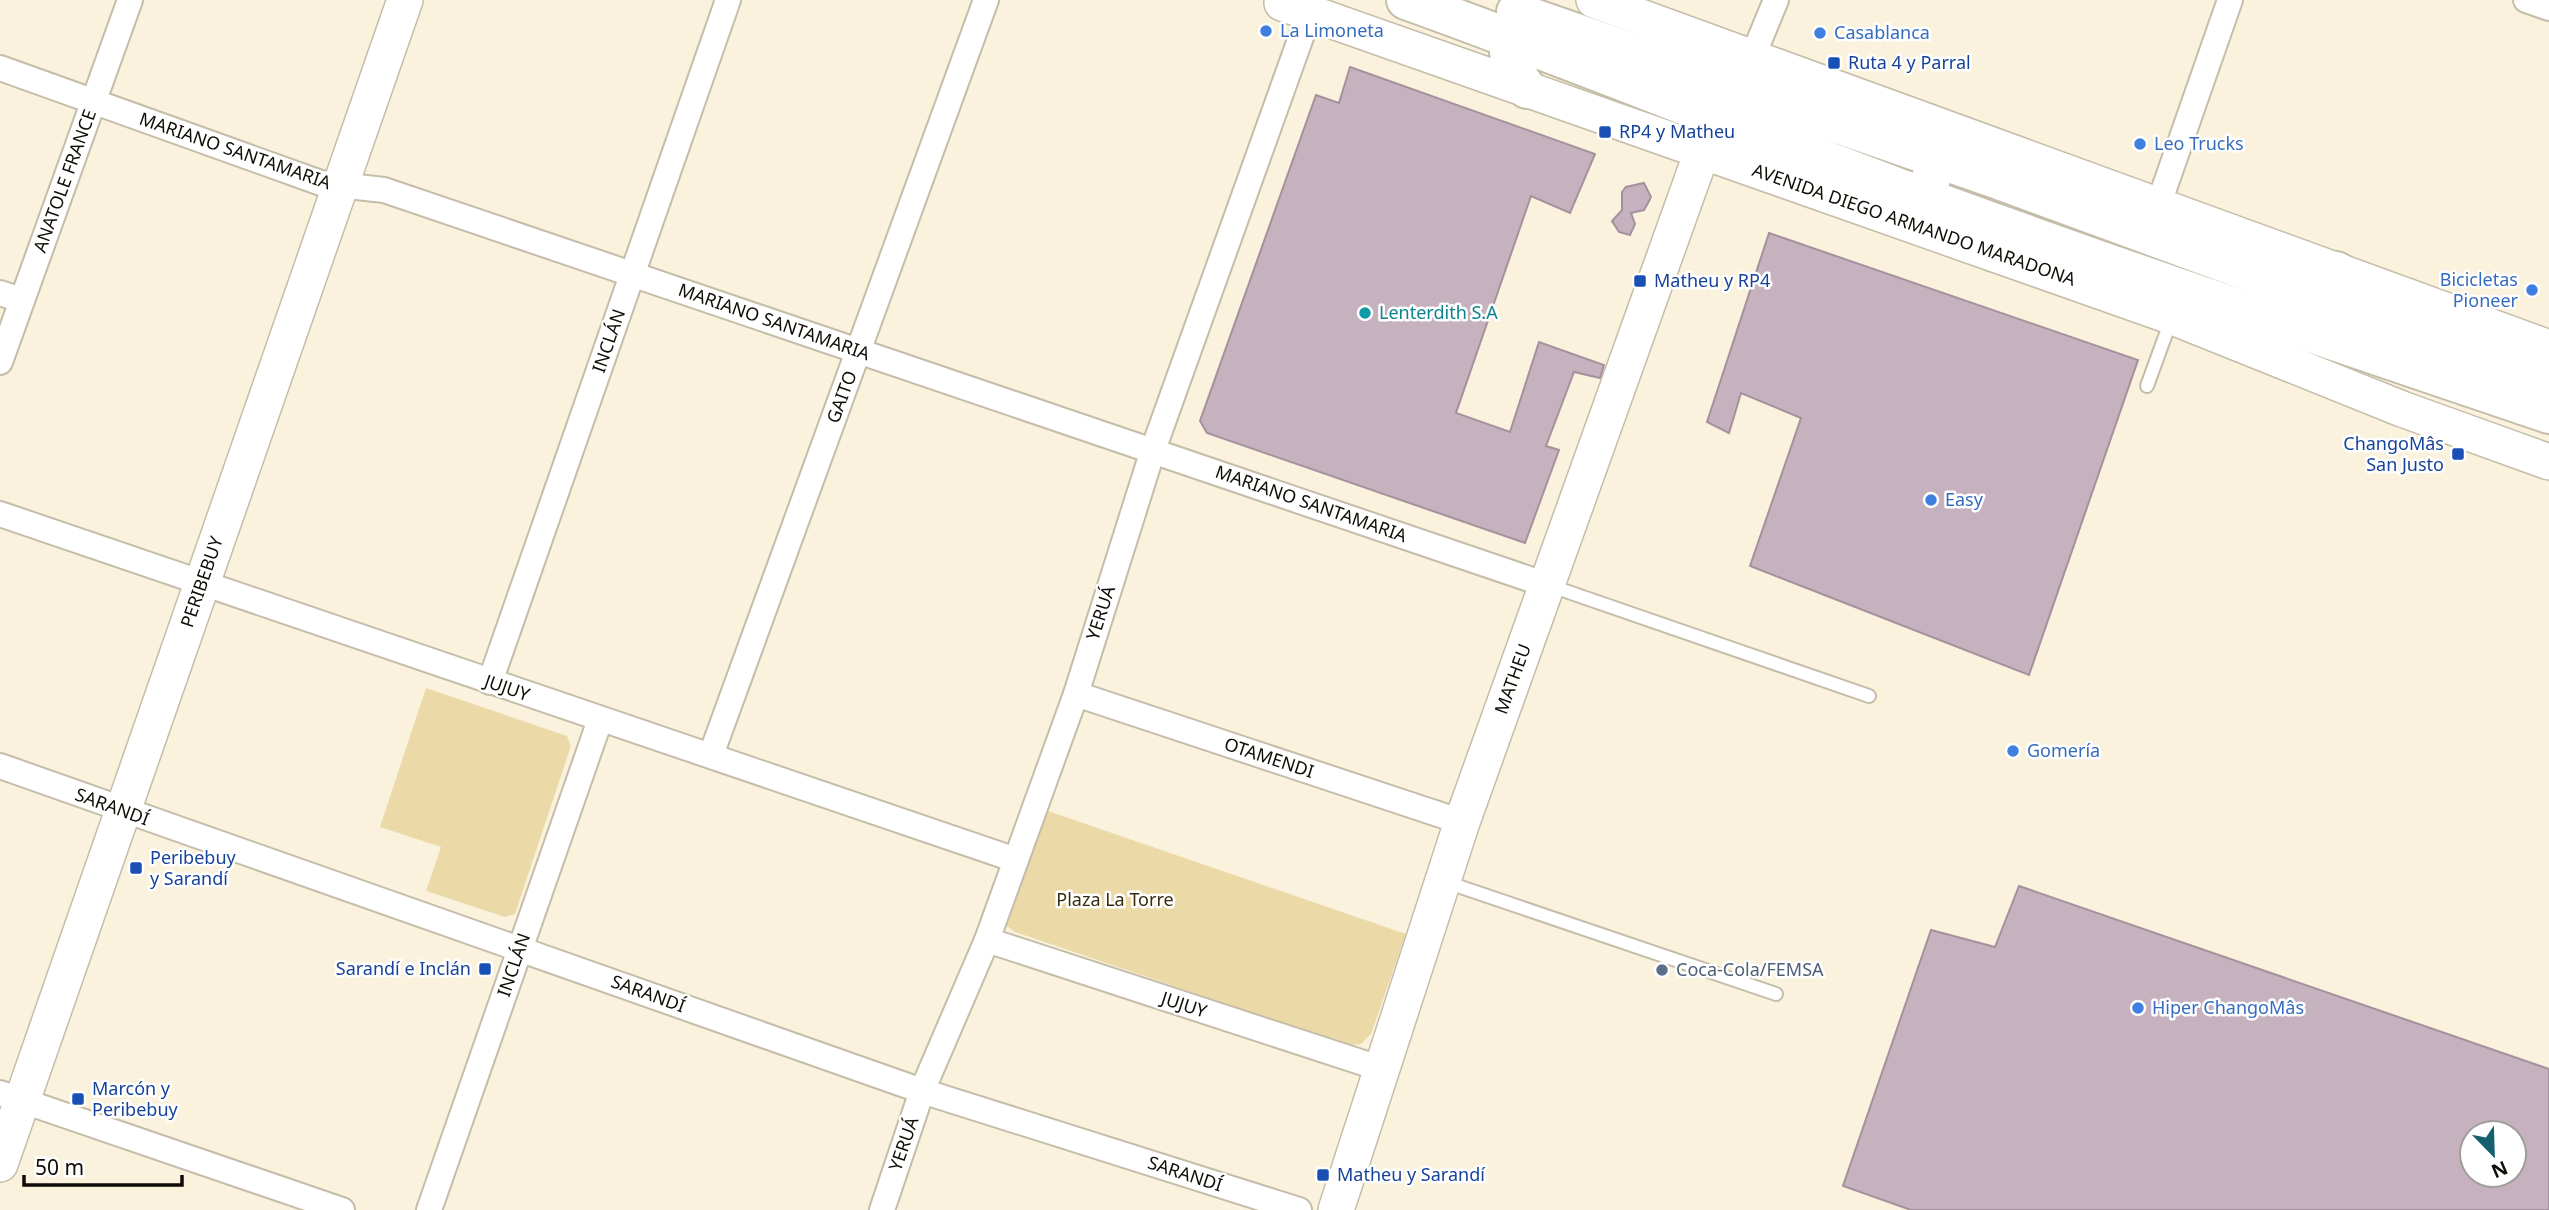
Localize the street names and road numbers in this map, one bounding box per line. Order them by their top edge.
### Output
street label: ANATOLE FRANCE [27,106,101,255]
street label: MARIANO SANTAMARIA [136,106,335,194]
street label: AVENIDA DIEGO ARMANDO MARADONA [1749,157,2080,291]
street label: MARIANO SANTAMARIA [675,277,874,365]
street label: INCLÁN [586,306,630,376]
street label: GAITO [820,367,862,426]
street label: MARIANO SANTAMARIA [1212,459,1411,547]
street label: PERIBEBUY [174,532,228,630]
street label: YERUÁ [1080,582,1120,643]
street label: MATHEU [1488,640,1536,717]
street label: JUJUY [480,668,534,706]
street label: OTAMENDI [1221,731,1317,783]
street label: SARANDÍ [72,782,153,831]
street label: INCLÁN [491,930,535,1000]
street label: SARANDÍ [608,969,689,1018]
street label: JUJUY [1157,985,1211,1023]
street label: YERUÁ [883,1113,924,1174]
street label: SARANDÍ [1145,1150,1226,1196]

